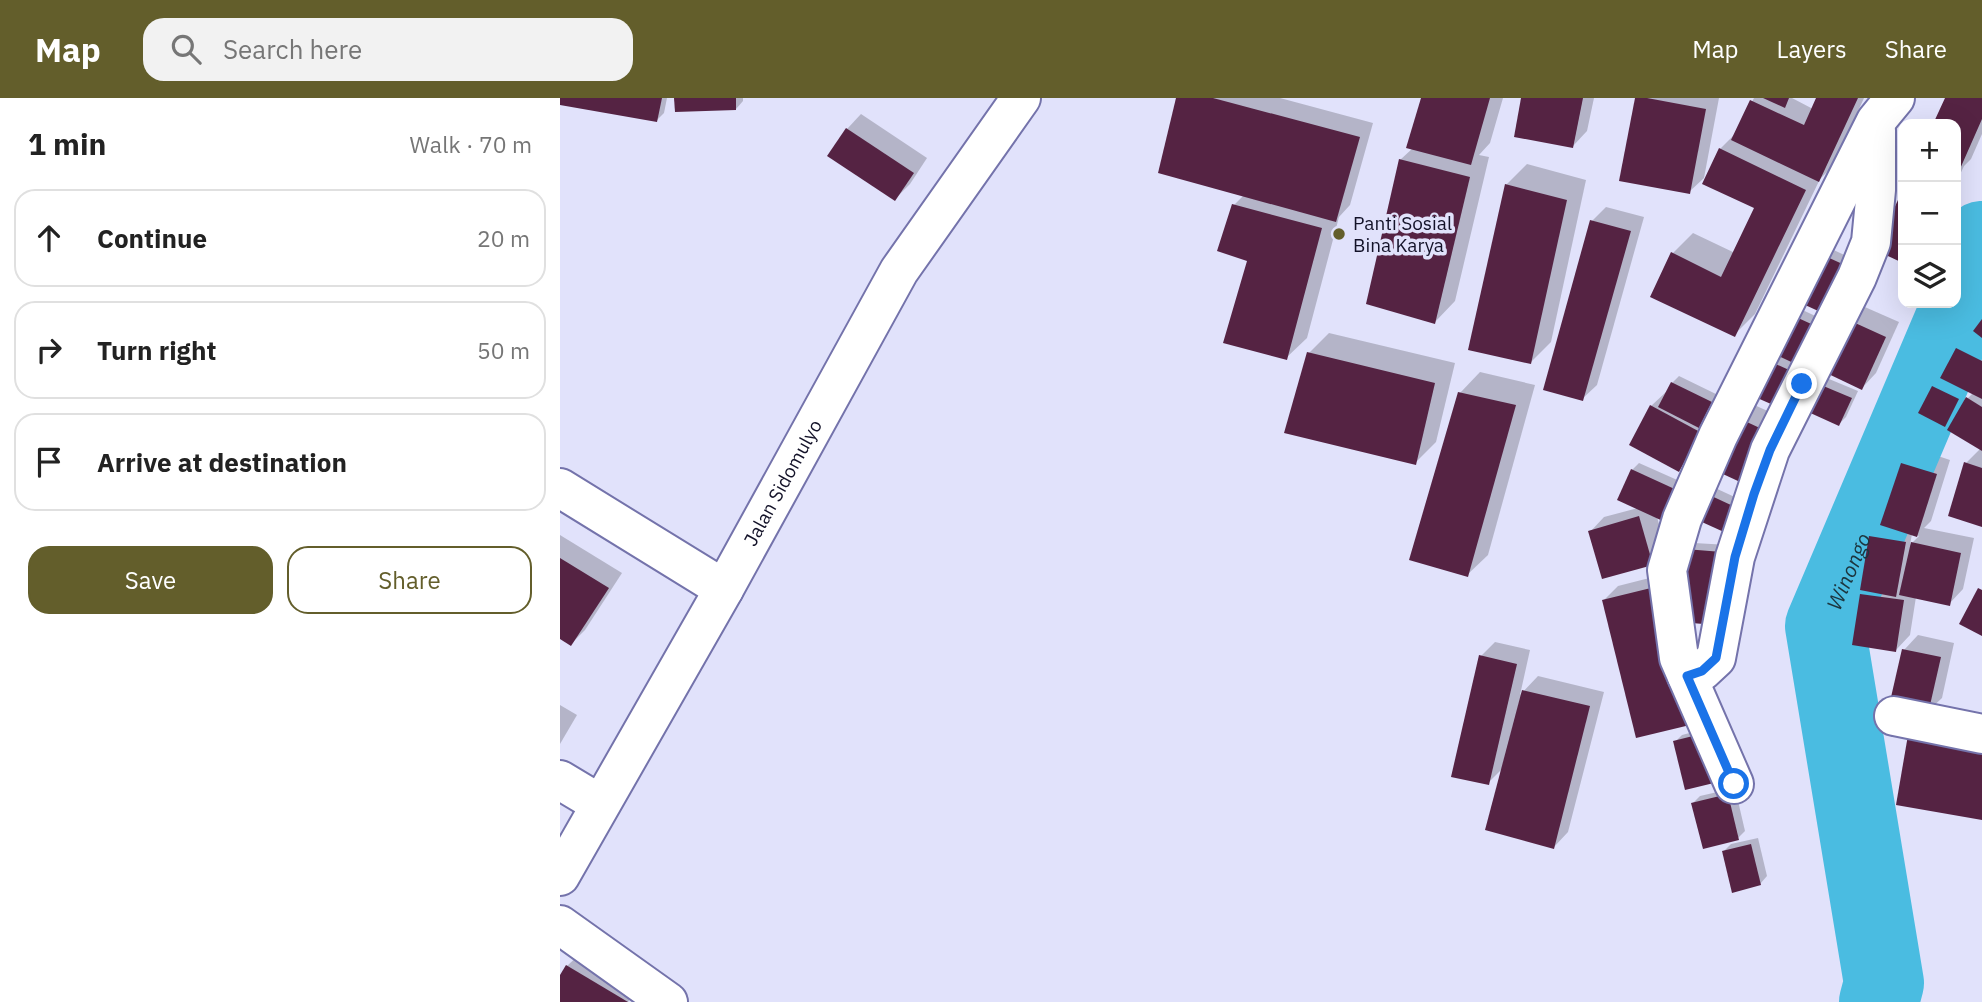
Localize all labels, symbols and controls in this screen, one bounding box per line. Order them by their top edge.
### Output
search box [143,18,633,81]
text: Map [35,28,101,71]
icon: search [167,30,205,68]
text: Search here [223,32,362,66]
text: Map [1692,33,1739,65]
text: Layers [1777,33,1847,65]
text: Share [1885,33,1947,65]
map controls [1898,119,1961,308]
button: + [1898,119,1961,182]
text: 1 min [28,124,106,163]
text: Walk · 70 m [410,129,532,159]
button: − [1898,182,1961,245]
place label: Panti Sosial Bina Karya [1353,211,1452,257]
icon: ahead [30,219,68,257]
text: Continue [97,221,207,255]
text: 20 m [477,223,530,253]
marker: Panti Sosial Bina Karya [1331,226,1347,242]
button: layers [1898,245,1961,308]
icon: right [30,331,68,369]
text: Turn right [97,333,216,367]
text: 50 m [477,335,530,365]
route end [1786,368,1817,399]
street label: Jalan Sidomulyo [738,415,827,550]
icon: arrive [30,443,68,481]
text: Arrive at destination [97,445,347,479]
water label: Winongo [1820,528,1877,614]
button: Save [28,546,273,614]
button: Share [287,546,532,614]
route start [1718,768,1749,799]

